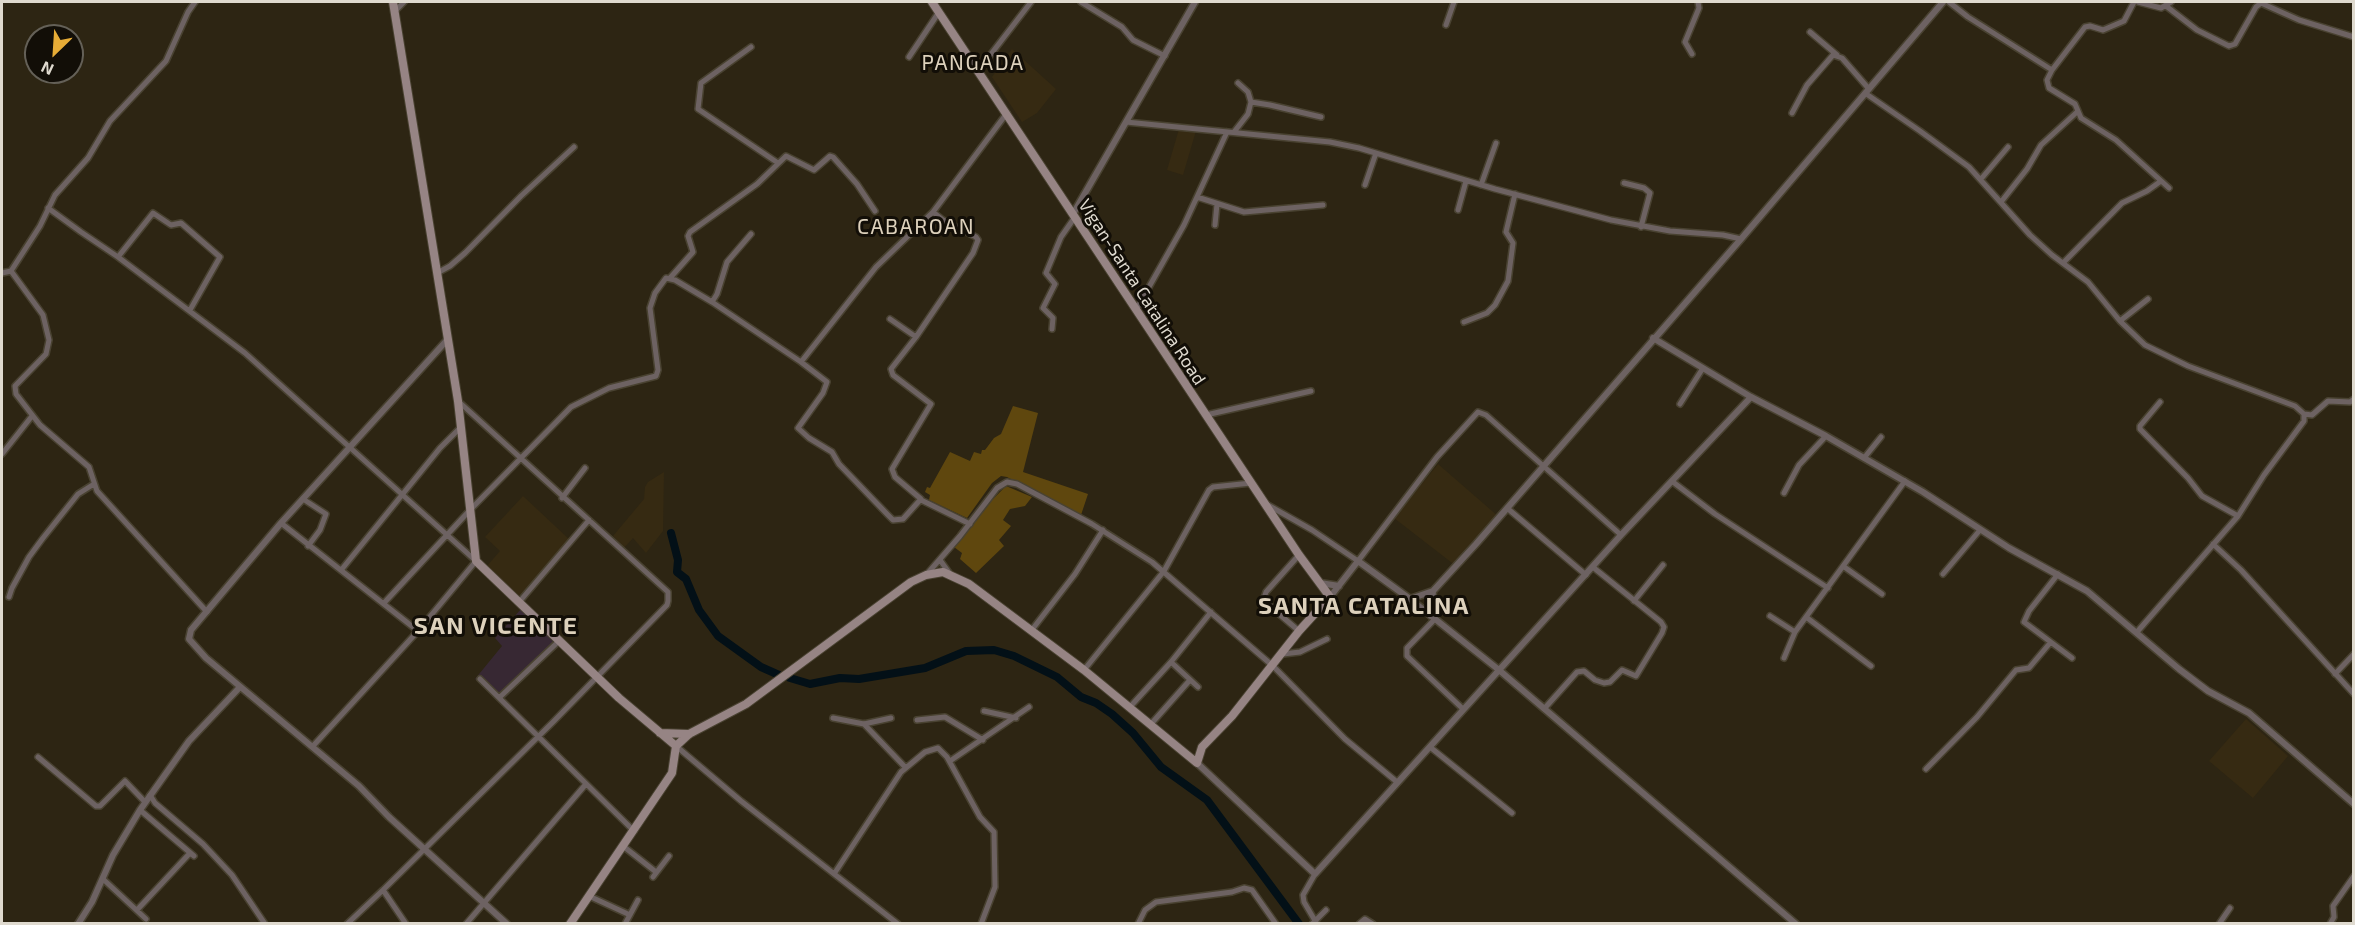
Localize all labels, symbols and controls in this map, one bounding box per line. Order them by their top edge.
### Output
north arrow [24,24,84,84]
district label: PANGADA [921,50,1025,76]
text: N [38,58,56,80]
street label: Vigan-Santa Catalina Road [1074,195,1210,389]
district label: CABAROAN [857,214,975,240]
district label: SANTA CATALINA [1258,592,1470,620]
district label: SAN VICENTE [414,612,578,640]

